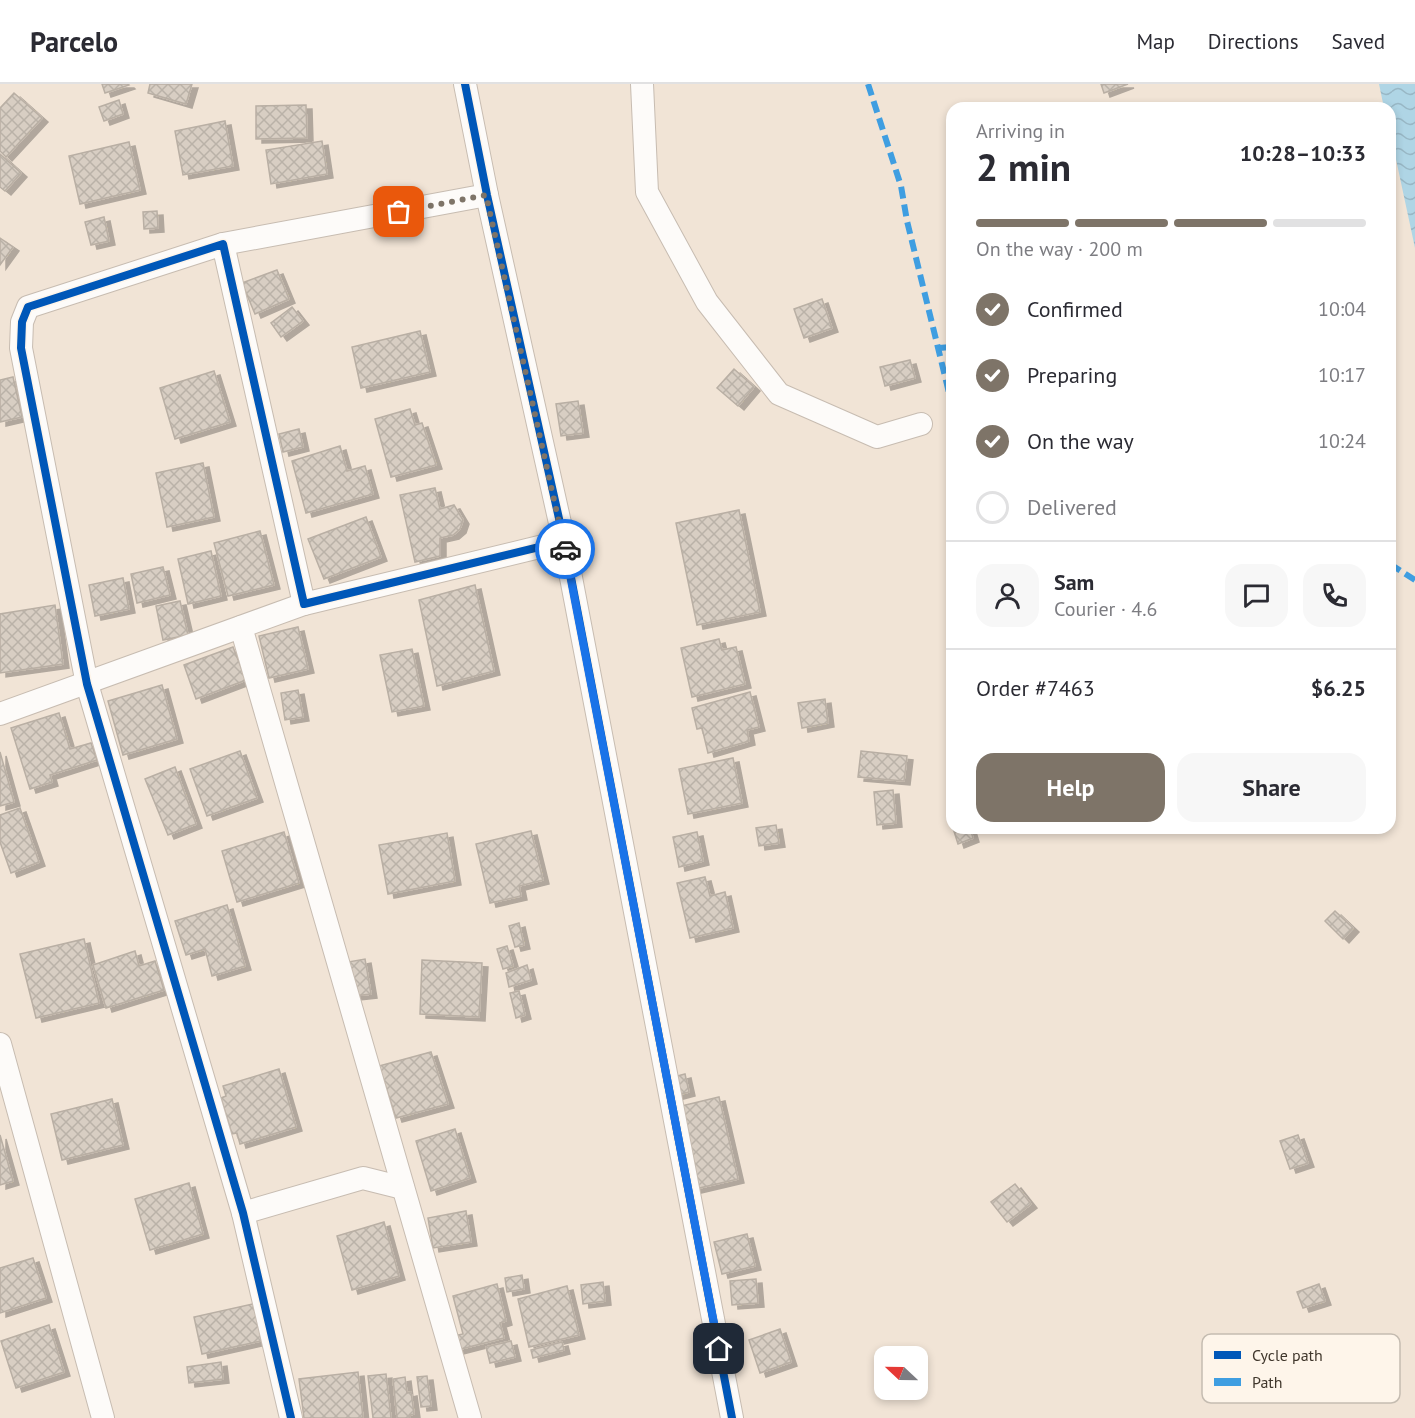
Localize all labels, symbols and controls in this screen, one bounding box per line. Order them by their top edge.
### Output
text: Parcelo [30,23,118,60]
text: Map [1136,28,1175,55]
text: Directions [1208,28,1299,55]
text: Saved [1332,28,1385,55]
text: Arriving in [976,118,1065,144]
text: 10:28–10:33 [1240,139,1366,167]
text: 2 min [976,141,1071,192]
pin [373,186,424,237]
icon: bag [382,195,415,228]
text: On the way · 200 m [976,236,1143,262]
icon: check [976,293,1009,326]
text: Confirmed [1027,295,1123,323]
text: 10:04 [1318,296,1366,322]
icon: check [976,359,1009,392]
text: Preparing [1027,361,1117,389]
text: 10:17 [1318,362,1366,388]
icon: check [976,425,1009,458]
text: On the way [1027,427,1134,455]
text: 10:24 [1318,428,1366,454]
text: Delivered [1027,493,1117,521]
courier [535,519,595,579]
icon: car [549,533,582,566]
button: person [976,564,1039,627]
button: chat [1225,564,1288,627]
button: phone [1303,564,1366,627]
text: Sam [1054,568,1094,596]
text: Courier · 4.6 [1054,596,1157,622]
text: Order #7463 [976,674,1095,702]
text: $6.25 [1311,674,1366,702]
button: Help [976,753,1165,822]
button: Share [1177,753,1366,822]
pin [693,1323,744,1374]
icon: home [702,1332,735,1365]
legend [1202,1334,1400,1403]
text: Cycle path [1252,1345,1323,1365]
north arrow [874,1346,928,1400]
map controls [874,1346,928,1400]
text: Path [1252,1372,1283,1392]

